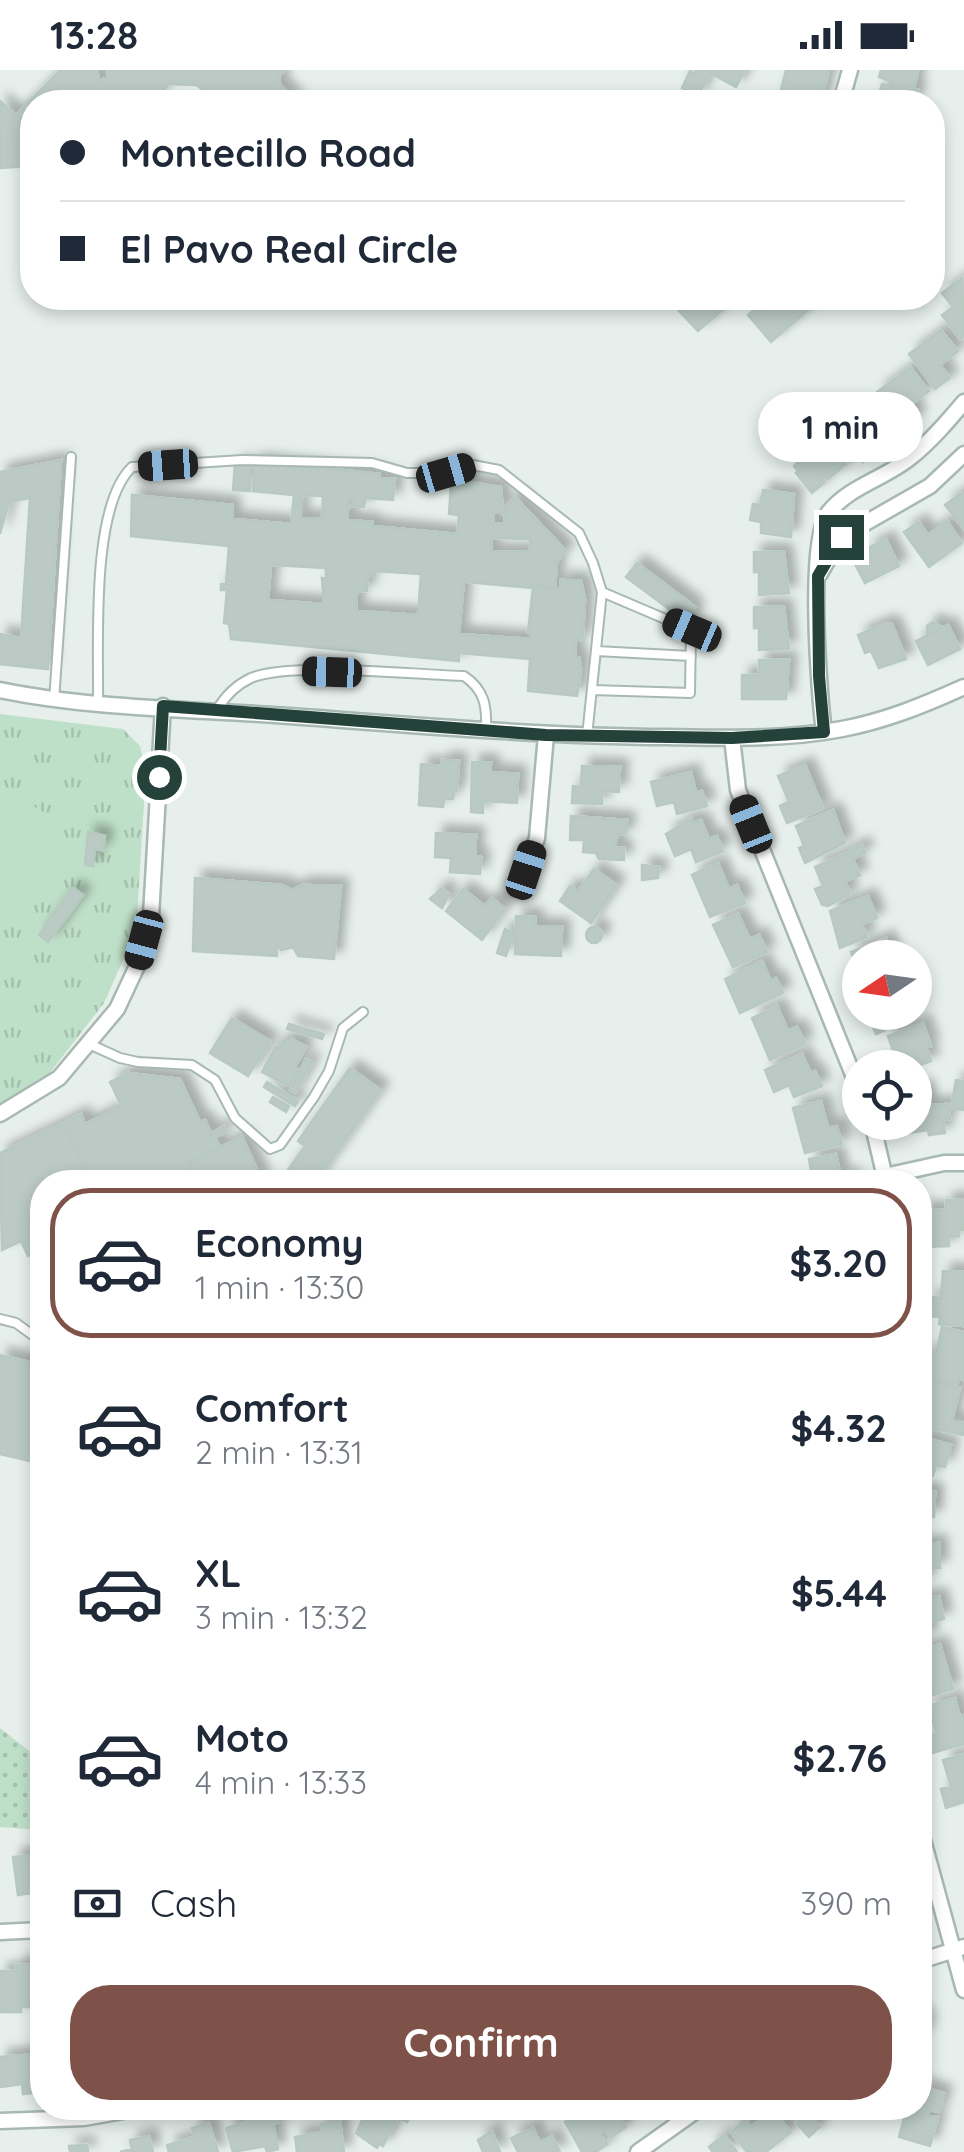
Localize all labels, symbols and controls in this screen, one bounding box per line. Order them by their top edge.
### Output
text: 13:28 [50,11,138,59]
text: Montecillo Road [120,129,416,177]
text: El Pavo Real Circle [120,225,458,273]
callout: 1 min [758,392,924,462]
text: 1 min [802,407,879,447]
car [137,448,199,482]
car [413,450,479,496]
route end [819,515,864,560]
car [659,604,725,656]
car [301,656,363,688]
route start [137,755,182,800]
car [726,791,776,857]
car [502,837,550,903]
car [122,907,166,973]
north arrow [842,940,932,1030]
map controls [842,940,932,1140]
button: locate [842,1050,932,1140]
icon: car [75,1218,165,1308]
text: Economy [195,1219,364,1267]
text: $3.20 [789,1239,887,1287]
text: 1 min · 13:30 [195,1267,364,1307]
icon: car [75,1383,165,1473]
text: Comfort [195,1384,349,1432]
text: $4.32 [790,1404,887,1452]
text: 2 min · 13:31 [195,1432,363,1472]
icon: car [75,1548,165,1638]
text: XL [195,1549,241,1597]
text: $5.44 [791,1569,887,1617]
text: 3 min · 13:32 [195,1597,368,1637]
icon: car [75,1713,165,1803]
text: Moto [195,1714,289,1762]
text: $2.76 [792,1734,887,1782]
text: 4 min · 13:33 [195,1762,367,1802]
icon: cash [70,1876,125,1931]
text: Cash [150,1879,237,1927]
text: 390 m [800,1883,892,1923]
button: Confirm [70,1985,892,2100]

